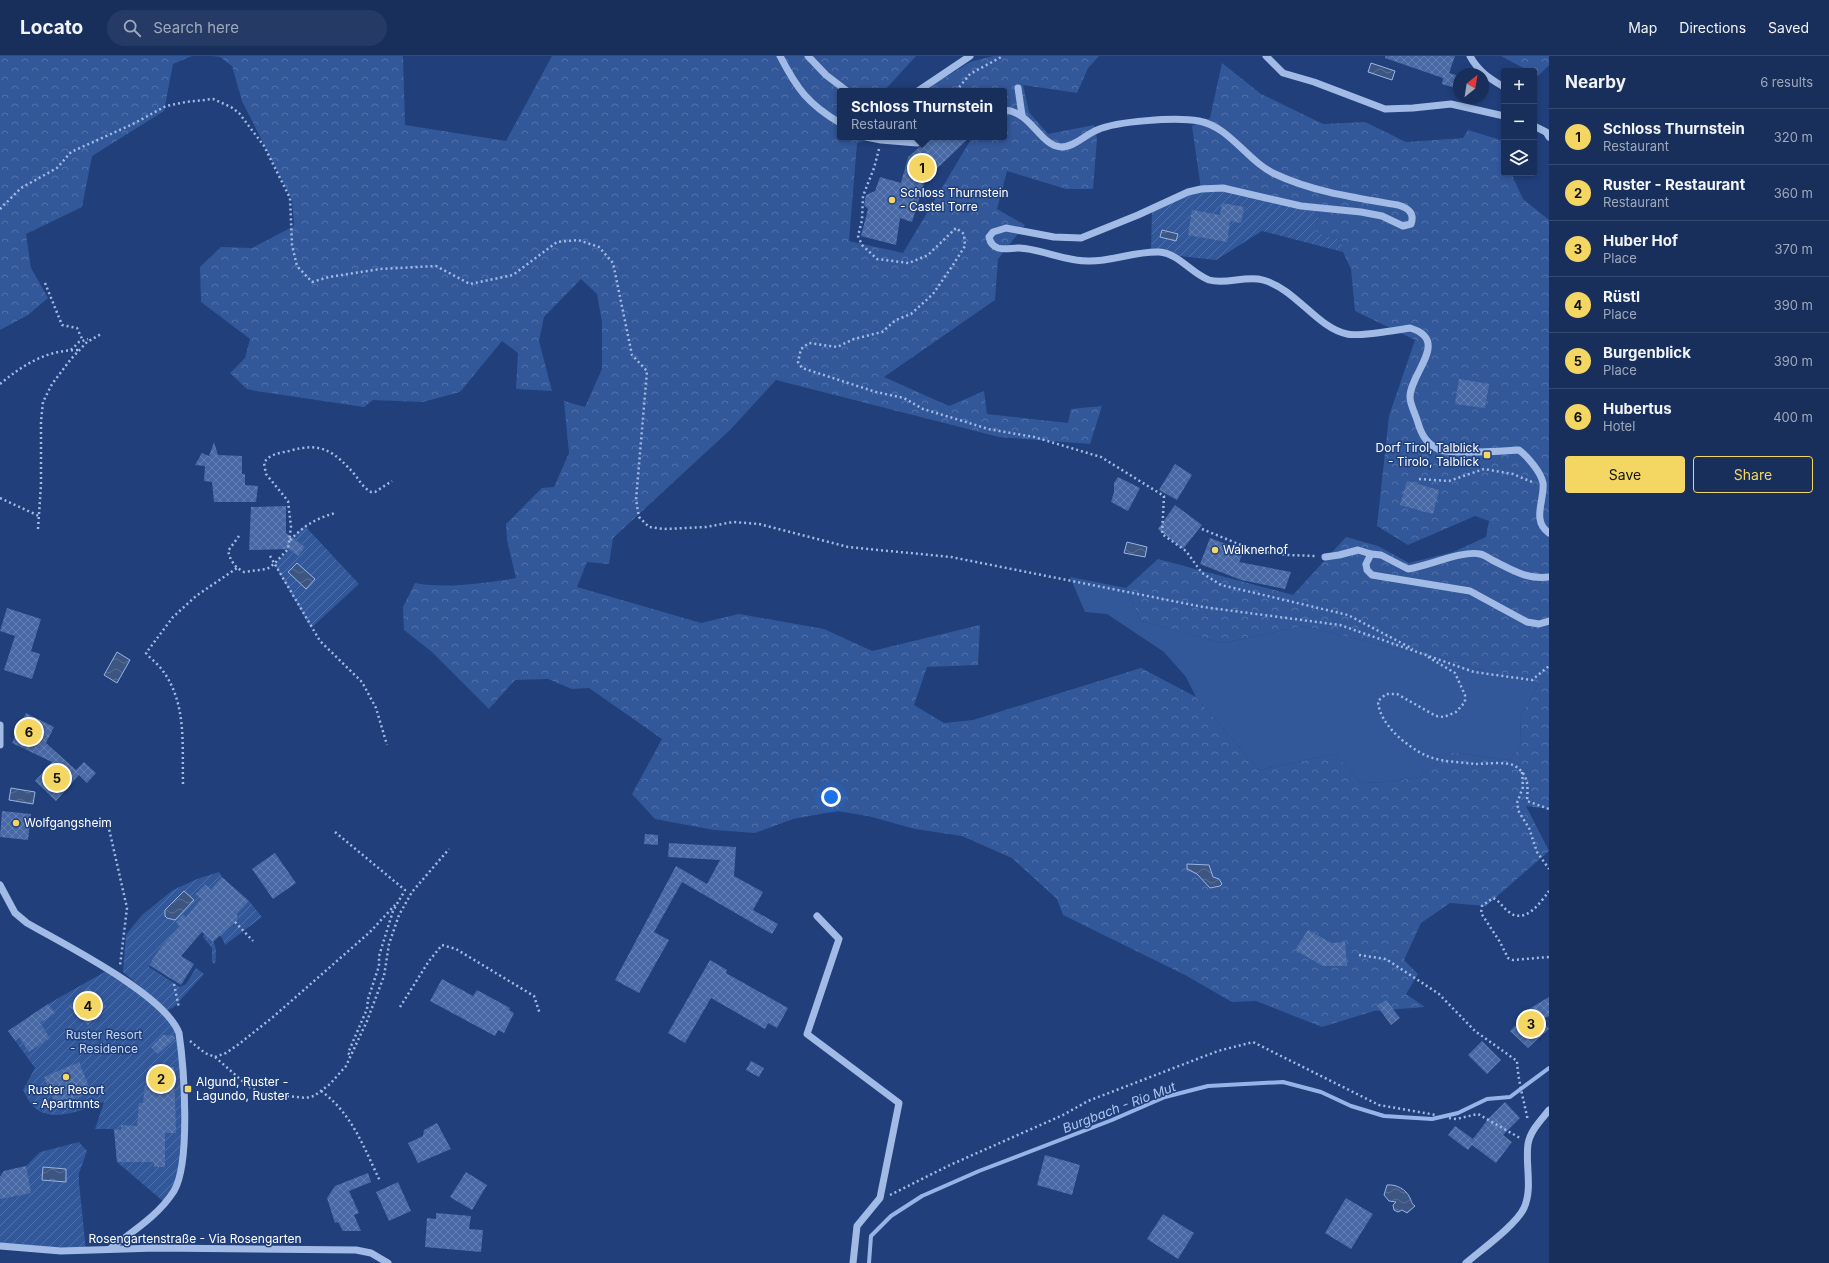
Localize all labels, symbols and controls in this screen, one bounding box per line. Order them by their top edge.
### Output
search box [107,10,387,46]
text: Locato [20,16,83,39]
icon: search [121,17,143,39]
text: Search here [153,18,239,37]
text: Map [1628,19,1657,36]
text: Directions [1679,19,1746,36]
text: Saved [1768,19,1809,36]
north arrow [1453,68,1489,104]
map controls [1501,68,1537,176]
button: + [1501,68,1537,104]
text: Nearby [1565,72,1626,92]
text: 6 results [1760,74,1813,90]
popup [837,88,1007,140]
text: Schloss Thurnstein [851,97,993,116]
button: − [1501,104,1537,140]
text: Restaurant [851,116,917,132]
text: Schloss Thurnstein [1603,119,1745,138]
text: 1 [1575,129,1581,145]
text: 320 m [1774,129,1813,145]
text: Restaurant [1603,138,1669,154]
button: layers [1501,140,1537,176]
pin: 1 [909,153,935,183]
text: Ruster - Restaurant [1603,175,1745,194]
place label: Schloss Thurnstein - Castel Torre [900,185,1009,214]
text: 2 [1574,185,1582,201]
text: 360 m [1774,185,1813,201]
text: Restaurant [1603,194,1669,210]
marker: Schloss Thurnstein - Castel Torre [887,195,897,205]
text: Huber Hof [1603,231,1678,250]
text: 3 [1574,241,1582,257]
text: 370 m [1775,241,1813,257]
text: Place [1603,250,1637,266]
text: Rüstl [1603,287,1640,306]
text: 4 [1574,297,1582,313]
text: 390 m [1774,297,1813,313]
text: Place [1603,306,1637,322]
text: Burgenblick [1603,343,1691,362]
text: 5 [1574,353,1582,369]
text: 390 m [1774,353,1813,369]
text: Place [1603,362,1637,378]
text: Hubertus [1603,399,1672,418]
text: 6 [1574,409,1582,425]
text: 400 m [1773,409,1813,425]
text: Hotel [1603,418,1635,434]
place label: Dorf Tirol, Talblick - Tirolo, Talblick [1376,440,1479,469]
marker: Dorf Tirol, Talblick - Tirolo, Talblick [1482,450,1492,460]
button: Save [1565,456,1685,493]
button: Share [1693,456,1813,493]
place label: Walknerhof [1223,542,1289,557]
marker: Walknerhof [1210,545,1220,555]
pin: 6 [16,717,42,747]
pin: 5 [44,763,70,793]
your location [821,787,841,807]
place label: Wolfgangsheim [24,815,112,830]
marker: Wolfgangsheim [11,818,21,828]
pin: 4 [75,991,101,1021]
pin: 3 [1518,1009,1544,1039]
park label: Ruster Resort - Residence [66,1027,142,1056]
pin: 2 [148,1064,174,1094]
marker: Ruster Resort - Apartmnts [61,1072,71,1082]
place label: Algund, Ruster - Lagundo, Ruster [196,1074,289,1103]
water label: Burgbach - Rio Mut [1060,1078,1179,1136]
place label: Ruster Resort - Apartmnts [28,1082,104,1111]
marker: Algund, Ruster - Lagundo, Ruster [183,1084,193,1094]
street label: Rosengartenstraße - Via Rosengarten [88,1231,302,1246]

